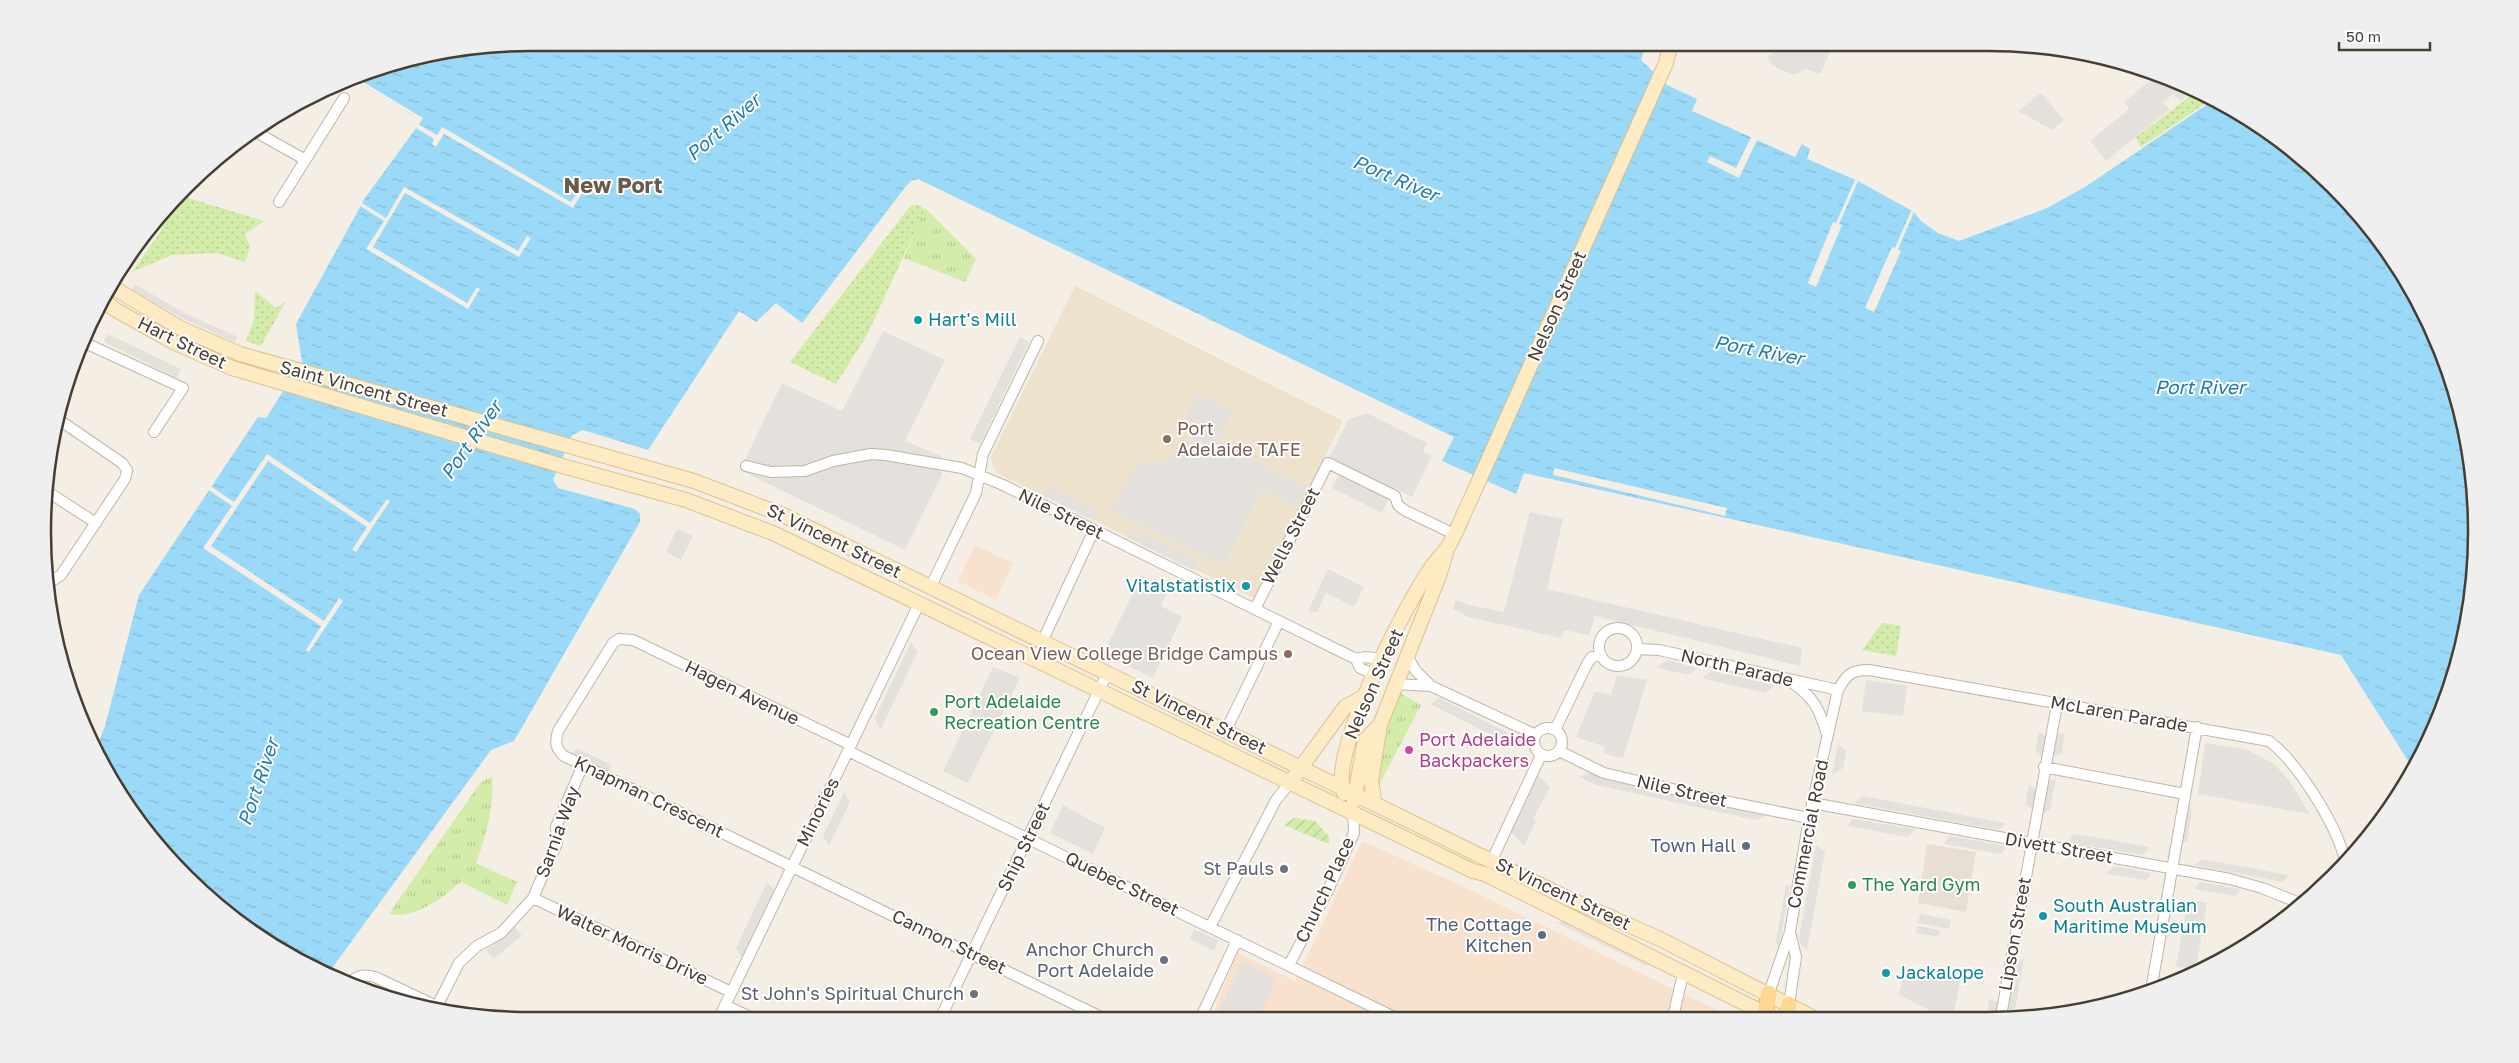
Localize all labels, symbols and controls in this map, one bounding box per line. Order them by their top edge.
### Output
scale bar [2339,20,2430,52]
text: 50 m [2346,27,2381,45]
water label: Port River [681,87,766,165]
water label: Port River [1350,149,1445,207]
district label: New Port [564,171,663,198]
street label: Nelson Street [1522,247,1590,364]
place label: Hart's Mill [928,308,1017,330]
street label: Hart Street [134,311,231,373]
marker: Hart's Mill [912,314,924,326]
water label: Port River [1712,330,1808,370]
street label: Saint Vincent Street [278,355,451,421]
water label: Port River [2155,375,2248,398]
water label: Port River [435,394,507,483]
place label: Port Adelaide TAFE [1177,417,1301,460]
marker: Port Adelaide TAFE [1161,433,1173,445]
street label: Nile Street [1015,483,1108,543]
street label: Wells Street [1256,483,1324,588]
street label: St Vincent Street [764,498,905,582]
place label: Vitalstatistix [1126,574,1236,596]
marker: Vitalstatistix [1240,580,1252,592]
street label: Nelson Street [1339,625,1407,742]
place label: Ocean View College Bridge Campus [971,642,1278,664]
street label: North Parade [1679,643,1796,691]
marker: Ocean View College Bridge Campus [1282,648,1294,660]
street label: Hagen Avenue [682,655,803,729]
street label: St Vincent Street [1129,674,1270,758]
place label: Port Adelaide Recreation Centre [944,690,1100,733]
street label: McLaren Parade [2049,690,2190,736]
marker: Port Adelaide Recreation Centre [928,706,940,718]
place label: Port Adelaide Backpackers [1419,728,1536,771]
water label: Port River [232,733,284,828]
marker: Port Adelaide Backpackers [1403,744,1415,756]
street label: Knapman Crescent [571,750,728,842]
street label: Commercial Road [1782,757,1832,910]
street label: Nile Street [1635,769,1730,811]
street label: Minories [791,773,843,850]
street label: Sarnia Way [530,783,584,880]
street label: Ship Street [992,798,1054,895]
street label: Divett Street [2003,827,2115,867]
street label: Church Place [1290,833,1358,946]
place label: Town Hall [1650,834,1736,856]
marker: Town Hall [1740,840,1752,852]
street label: Quebec Street [1062,846,1183,920]
street label: St Vincent Street [1492,852,1635,934]
place label: St Pauls [1203,857,1274,879]
marker: St Pauls [1278,863,1290,875]
place label: The Yard Gym [1862,873,1981,895]
street label: Lipson Street [1993,875,2035,993]
marker: The Yard Gym [1846,879,1858,891]
place label: South Australian Maritime Museum [2053,894,2207,937]
street label: Walter Morris Drive [553,899,712,989]
street label: Cannon Street [889,904,1010,978]
marker: South Australian Maritime Museum [2037,910,2049,922]
place label: The Cottage Kitchen [1426,913,1532,956]
marker: The Cottage Kitchen [1536,929,1548,941]
place label: Anchor Church Port Adelaide [1026,938,1154,981]
marker: Anchor Church Port Adelaide [1158,954,1170,966]
place label: Jackalope [1896,961,1984,983]
marker: Jackalope [1880,967,1892,979]
place label: St John's Spiritual Church [741,982,964,1004]
marker: St John's Spiritual Church [968,988,980,1000]

